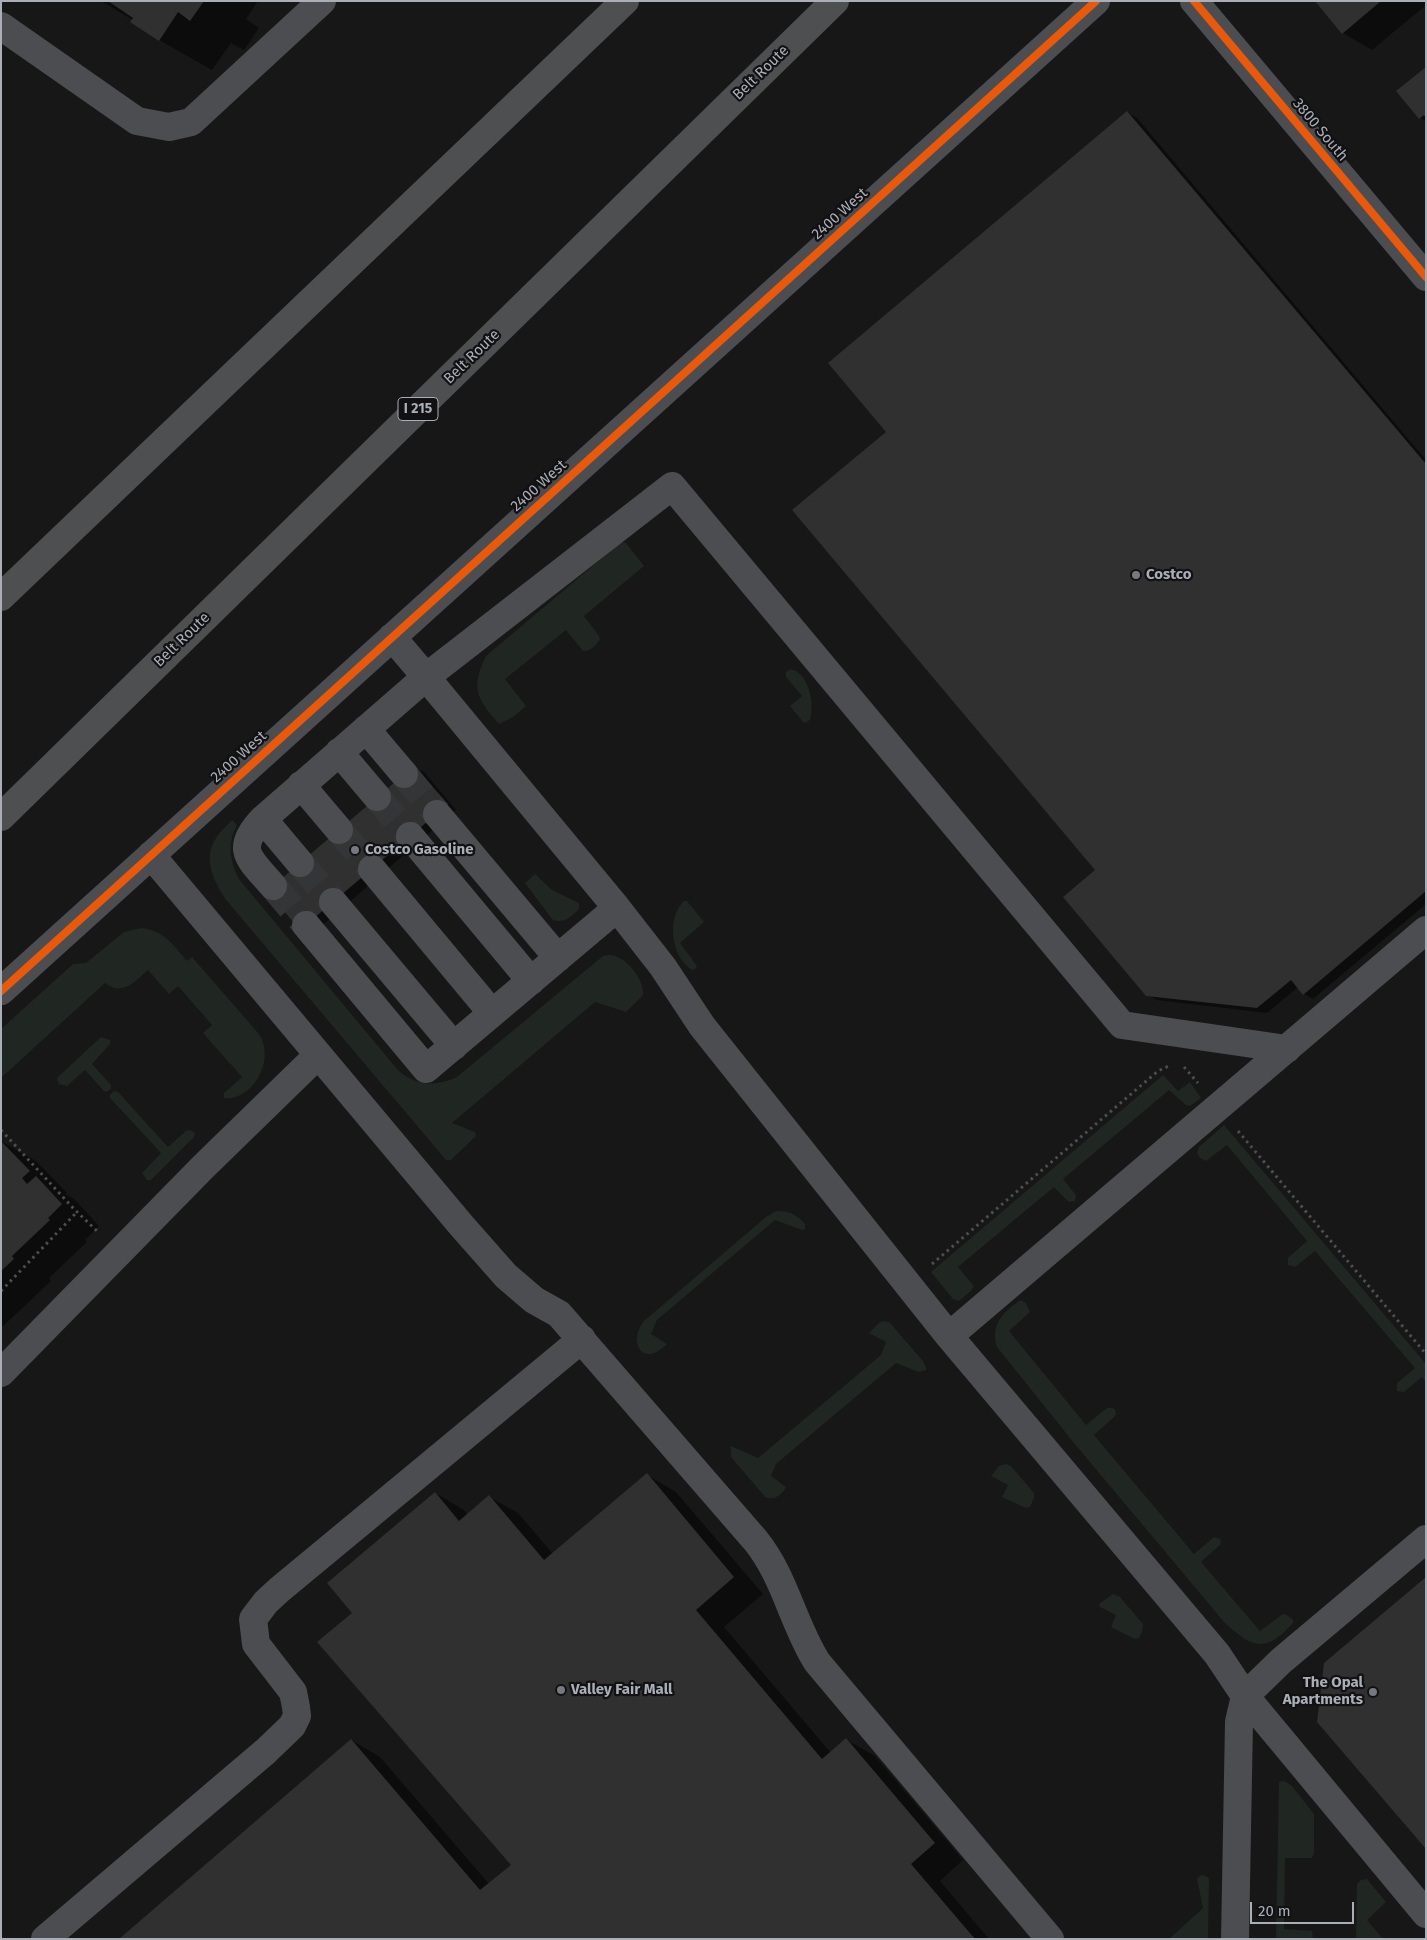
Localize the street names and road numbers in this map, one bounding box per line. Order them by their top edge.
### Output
street label: Belt Route [729,42,793,104]
street label: 3800 South [1289,95,1351,165]
street label: 2400 West [809,184,871,244]
street label: Belt Route [440,326,504,388]
road number: I 215 [398,398,438,420]
street label: 2400 West [508,456,570,516]
street label: Belt Route [150,609,214,671]
street label: 2400 West [208,727,270,787]

